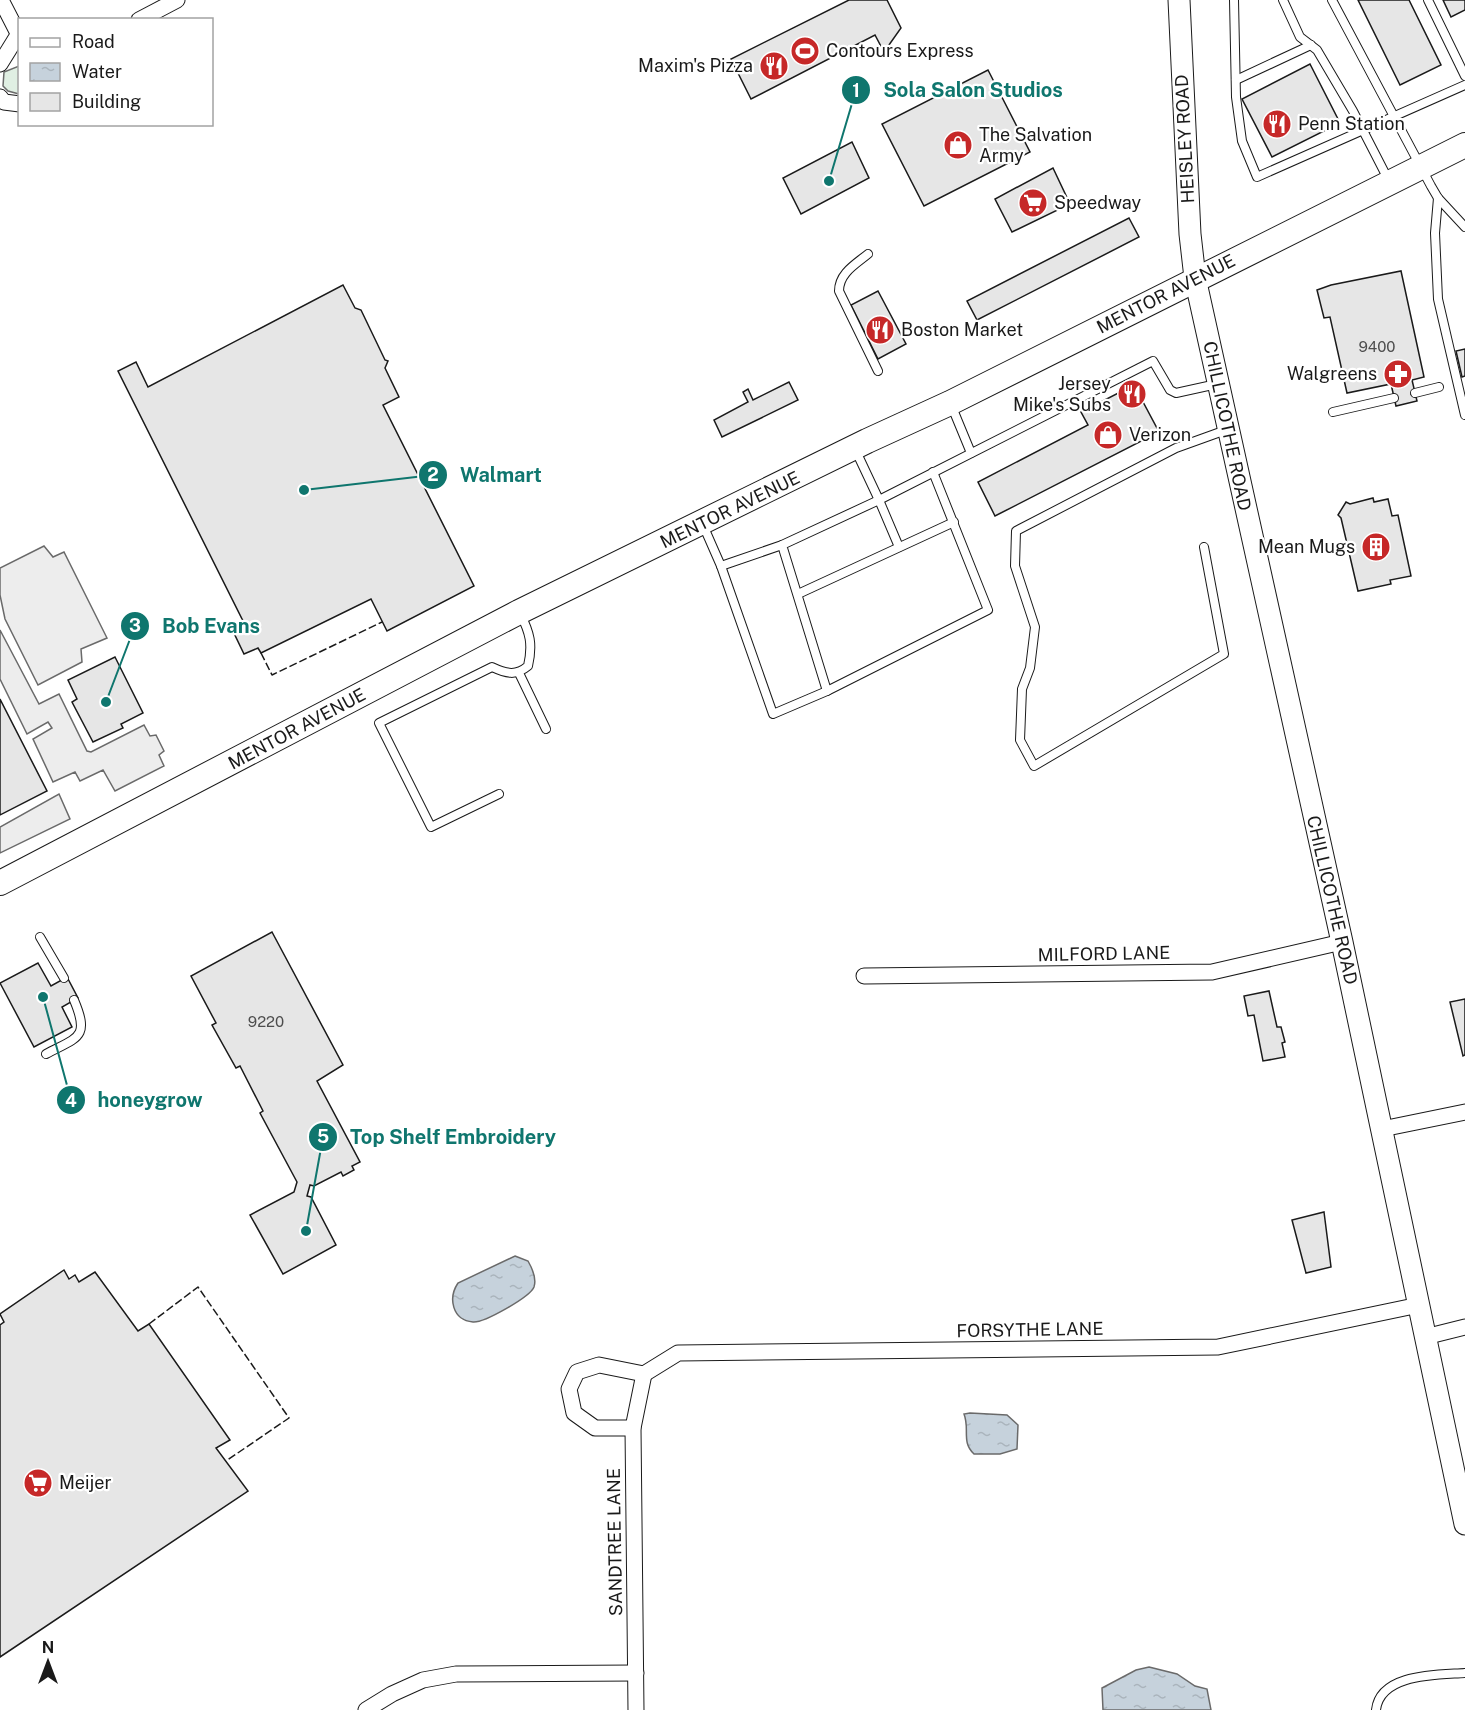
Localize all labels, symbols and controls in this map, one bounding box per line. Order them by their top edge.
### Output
legend [18,18,213,126]
text: Road [72,31,115,52]
sports icon: Contours Express [789,35,821,67]
place label: Contours Express [826,40,974,61]
restaurant icon: Maxim's Pizza [758,50,790,82]
place label: Maxim's Pizza [638,55,753,76]
text: Water [72,61,122,82]
callout: Sola Salon Studios [841,71,1075,109]
street label: HEISLEY ROAD [1171,74,1198,204]
text: Sola Salon Studios [883,78,1063,102]
text: 1 [852,80,860,101]
text: Building [72,91,141,112]
restaurant icon: Penn Station [1261,108,1293,140]
place label: Penn Station [1298,113,1405,134]
place label: The Salvation Army [979,124,1092,166]
shop icon: The Salvation Army [942,129,974,161]
supermarket icon: Speedway [1017,187,1049,219]
place label: Speedway [1054,192,1141,213]
street label: MENTOR AVENUE [1093,250,1238,338]
restaurant icon: Boston Market [864,314,896,346]
place label: Boston Market [901,319,1023,340]
house number: 9400 [1358,338,1396,355]
street label: CHILLICOTHE ROAD [1199,339,1256,513]
pharmacy icon: Walgreens [1382,358,1414,390]
place label: Walgreens [1287,363,1377,384]
place label: Jersey Mike's Subs [1013,373,1111,415]
restaurant icon: Jersey Mike's Subs [1116,378,1148,410]
shop icon: Verizon [1092,419,1124,451]
place label: Verizon [1129,424,1191,445]
callout: Walmart [418,456,553,494]
text: Walmart [460,463,542,487]
text: 2 [427,464,439,485]
street label: MENTOR AVENUE [657,467,803,552]
building icon: Mean Mugs [1360,531,1392,563]
place label: Mean Mugs [1258,536,1355,557]
callout: Bob Evans [120,607,272,645]
text: Bob Evans [162,614,260,638]
text: 3 [129,615,141,636]
street label: MENTOR AVENUE [225,683,369,774]
street label: CHILLICOTHE ROAD [1303,813,1362,986]
street label: MILFORD LANE [1038,942,1170,965]
house number: 9220 [248,1013,284,1030]
callout: honeygrow [56,1081,215,1119]
text: honeygrow [97,1088,203,1112]
text: 4 [65,1090,77,1111]
callout: Top Shelf Embroidery [308,1118,568,1156]
text: Top Shelf Embroidery [350,1125,556,1149]
text: 5 [317,1126,329,1147]
street label: FORSYTHE LANE [956,1318,1104,1341]
supermarket icon: Meijer [22,1467,54,1499]
street label: SANDTREE LANE [603,1468,626,1616]
place label: Meijer [59,1472,111,1493]
north arrow [18,1632,78,1692]
text: N [42,1638,54,1657]

